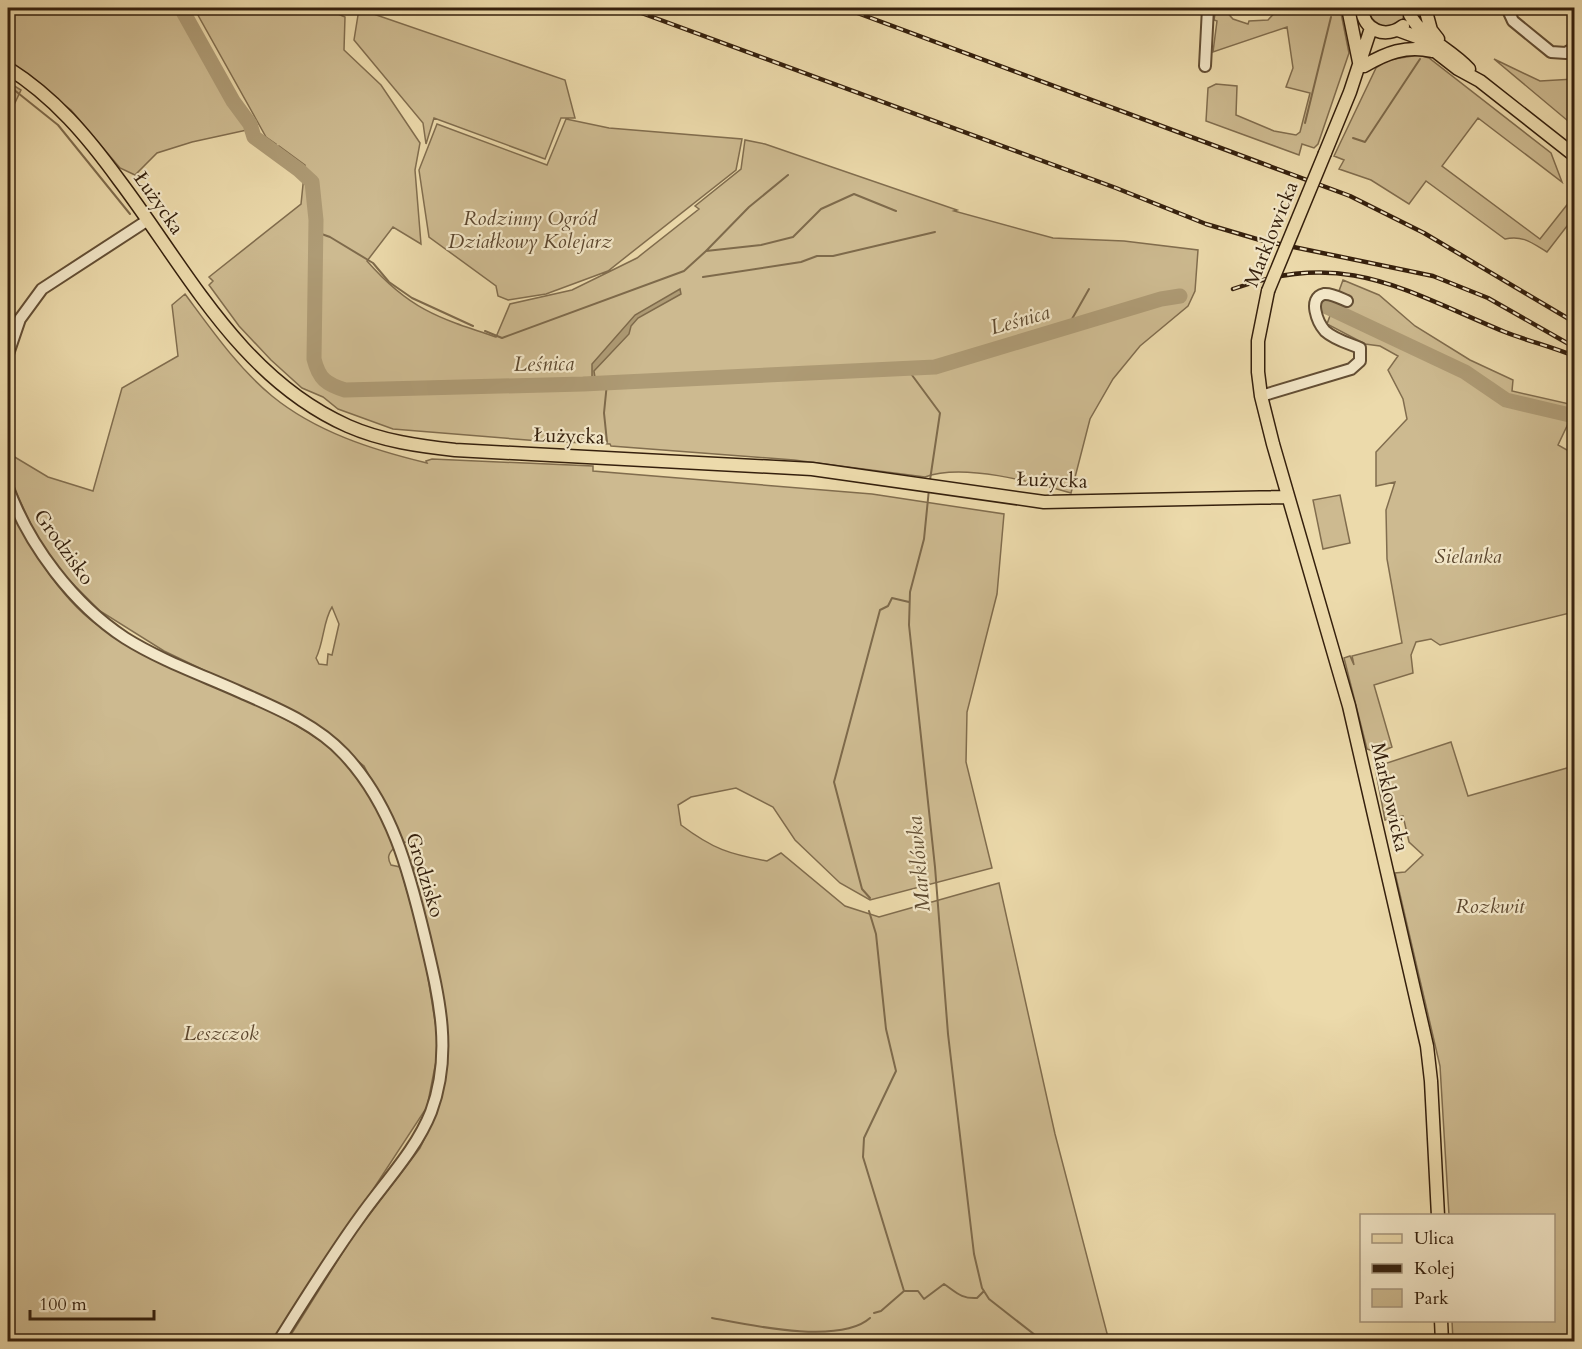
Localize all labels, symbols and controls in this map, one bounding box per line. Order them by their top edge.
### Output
street label: Łużycka [128,166,191,240]
street label: Marklowicka [1238,177,1305,291]
park label: Rodzinny Ogród Działkowy Kolejarz [448,205,613,255]
water label: Leśnica [987,298,1053,342]
water label: Leśnica [513,349,575,379]
street label: Łużycka [533,421,605,451]
street label: Łużycka [1016,465,1088,495]
street label: Grodzisko [27,504,101,590]
park label: Sielanka [1434,543,1502,570]
street label: Marklowicka [1364,740,1416,855]
water label: Marklówka [900,815,938,913]
street label: Grodzisko [399,829,451,921]
park label: Rozkwit [1455,893,1526,920]
park label: Leszczok [183,1020,259,1047]
legend [1360,1214,1555,1322]
text: Ulica [1414,1226,1455,1251]
text: Kolej [1414,1256,1455,1281]
scale bar [30,1283,154,1321]
text: Park [1414,1286,1449,1311]
text: 100 m [39,1292,87,1317]

